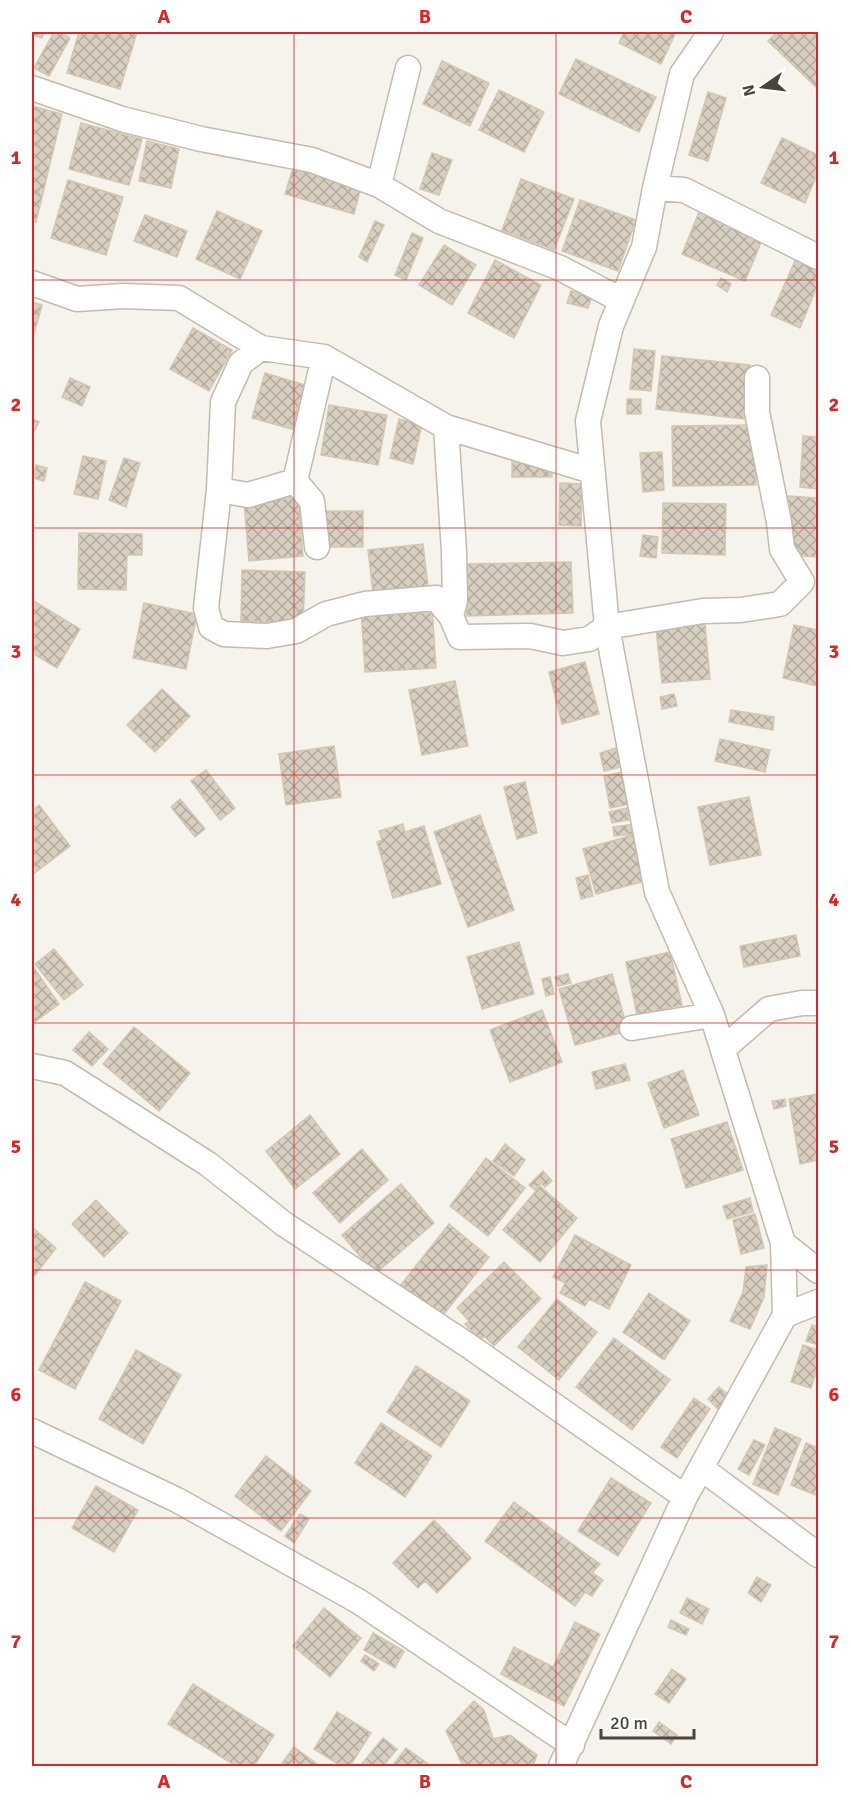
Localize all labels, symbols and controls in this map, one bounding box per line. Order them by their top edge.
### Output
text: A [158,4,171,29]
text: B [419,4,431,29]
text: C [680,4,692,29]
north arrow [733,57,793,117]
text: N [738,83,760,98]
text: 1 [11,145,22,170]
text: 1 [829,145,840,170]
text: 2 [11,392,21,417]
text: 2 [829,392,839,417]
text: 3 [11,639,21,664]
text: 3 [829,639,839,664]
text: 4 [11,887,22,912]
text: 4 [829,887,840,912]
text: 5 [11,1134,21,1159]
text: 5 [829,1134,839,1159]
text: 6 [11,1382,22,1407]
text: 6 [829,1382,840,1407]
text: 7 [11,1629,22,1654]
text: 7 [829,1629,840,1654]
scale bar [601,1702,694,1740]
text: 20 m [610,1712,648,1734]
text: A [158,1769,171,1794]
text: B [419,1769,431,1794]
text: C [680,1769,692,1794]

